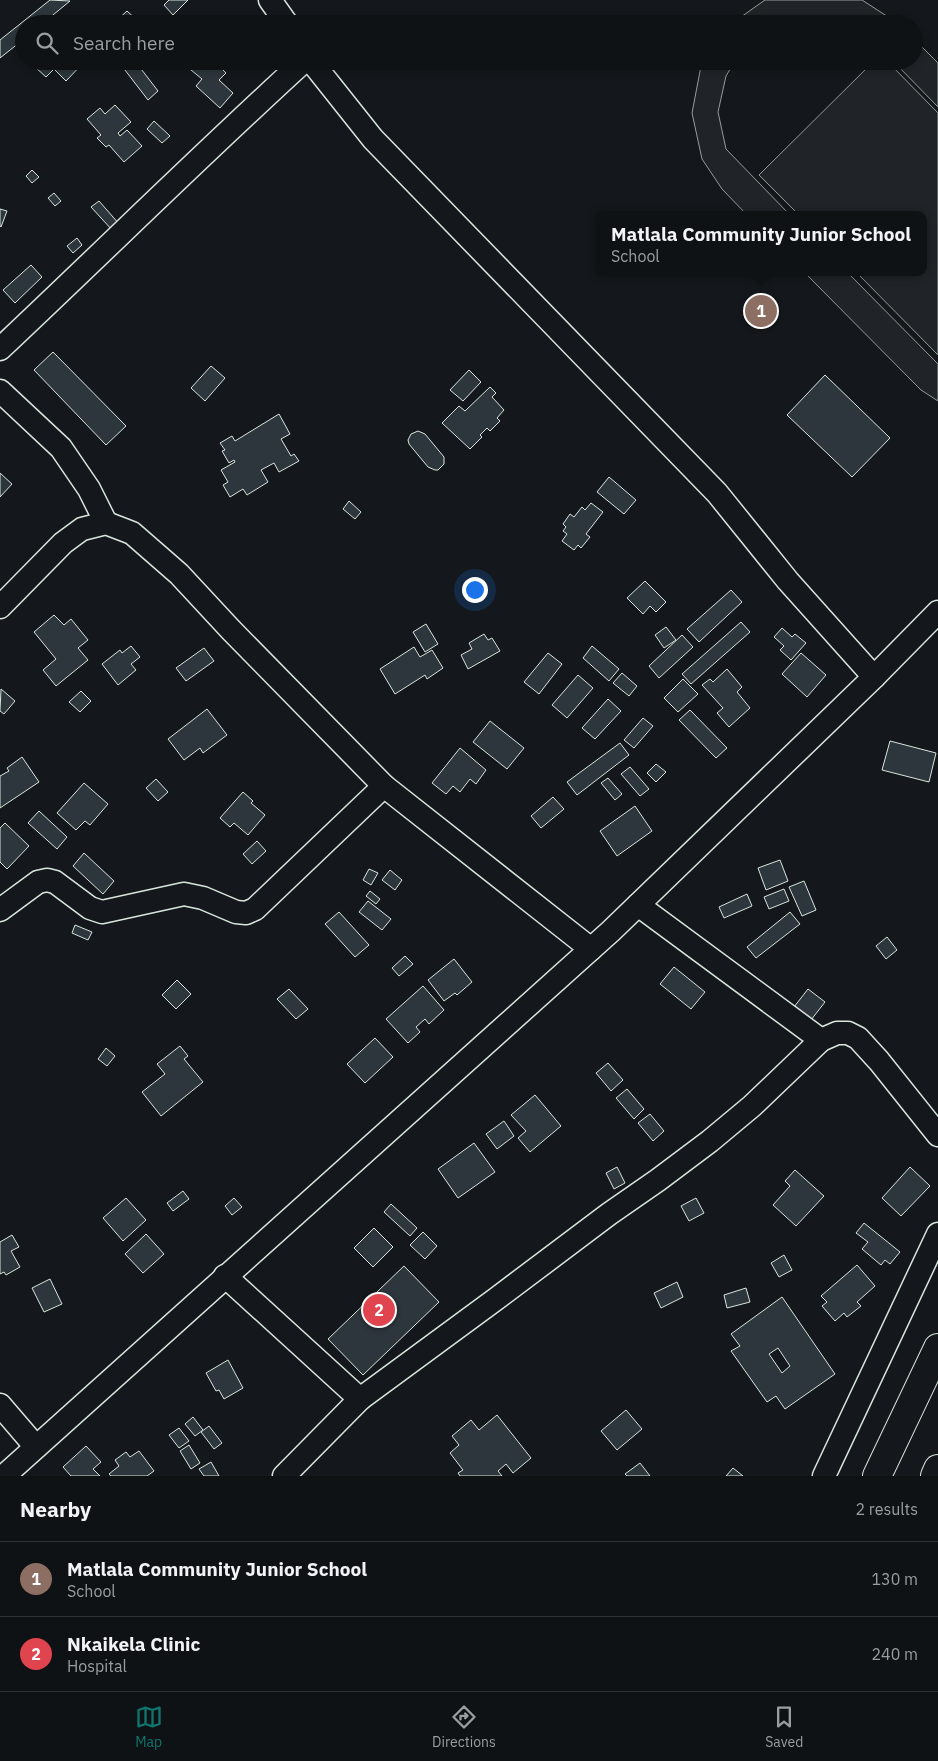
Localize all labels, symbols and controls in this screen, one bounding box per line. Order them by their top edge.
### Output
search box [15,15,923,70]
icon: search [33,29,61,57]
text: Search here [73,31,175,55]
popup [595,211,927,276]
text: Matlala Community Junior School [611,222,911,246]
text: School [611,246,660,266]
pin: 1 [745,292,777,330]
your location [462,577,488,603]
pin: 2 [363,1291,395,1329]
text: Nearby [20,1495,91,1523]
text: 2 results [855,1499,918,1519]
text: Matlala Community Junior School [67,1557,367,1581]
text: 1 [31,1569,41,1589]
text: 130 m [871,1569,918,1589]
text: School [67,1581,116,1601]
text: Nkaikela Clinic [67,1632,200,1656]
text: 2 [31,1644,41,1664]
text: 240 m [871,1644,918,1664]
text: Hospital [67,1656,127,1676]
tab: Map [135,1703,163,1751]
tab: Directions [432,1703,496,1751]
tab: Saved [765,1703,803,1751]

